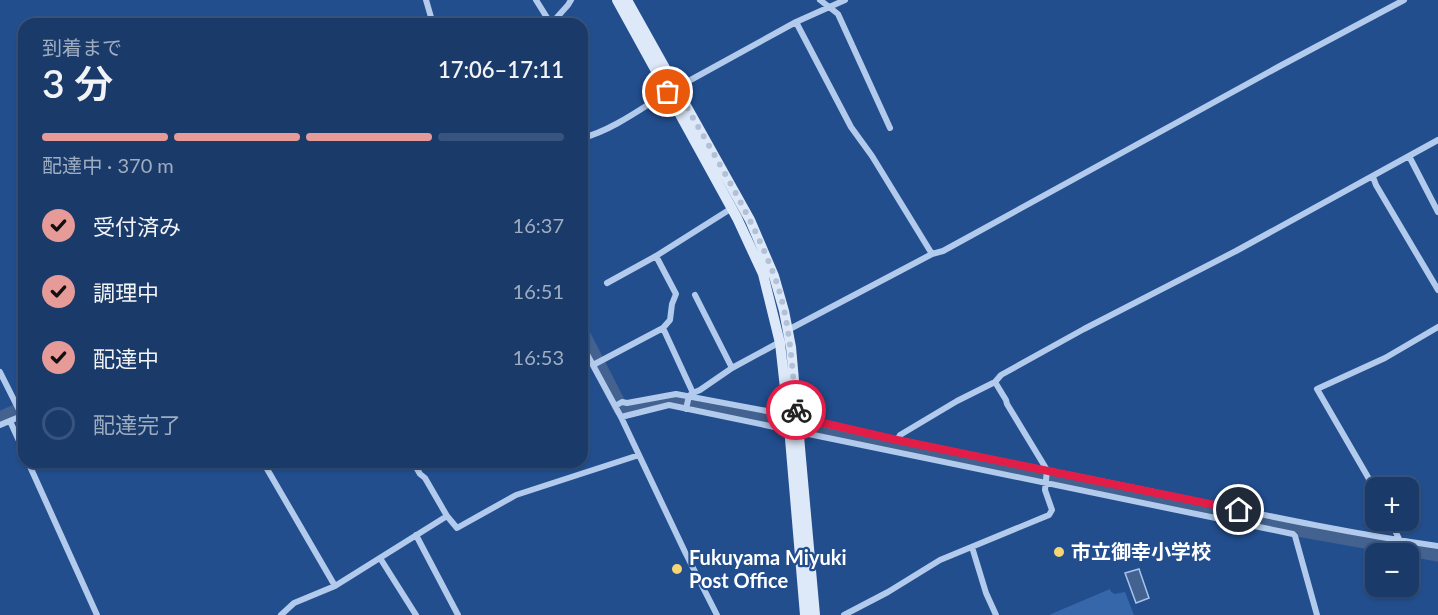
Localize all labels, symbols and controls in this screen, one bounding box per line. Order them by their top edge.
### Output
text: 到着まで [42,35,122,59]
text: 17:06–17:11 [438,56,564,83]
text: 3 分 [42,60,113,106]
pin [642,66,693,117]
icon: bag [651,75,684,108]
text: 配達中 · 370 m [42,153,174,177]
icon: check [42,209,75,242]
text: 受付済み [93,213,181,240]
text: 16:37 [513,213,564,237]
icon: check [42,275,75,308]
text: 調理中 [93,279,159,306]
text: 16:51 [513,279,564,303]
icon: check [42,341,75,374]
text: 配達中 [93,345,159,372]
text: 16:53 [513,345,564,369]
courier [766,380,826,440]
icon: bike [780,394,813,427]
text: 配達完了 [93,411,181,438]
map controls [1365,477,1419,597]
button: + [1365,477,1419,531]
pin [1213,484,1264,535]
icon: home [1222,493,1255,526]
place label: 市立御幸小学校 [1071,539,1211,563]
button: − [1365,543,1419,597]
place label: Fukuyama Miyuki Post Office [689,545,847,592]
marker: 市立御幸小学校 [1052,545,1066,559]
marker: Fukuyama Miyuki Post Office [670,562,684,576]

